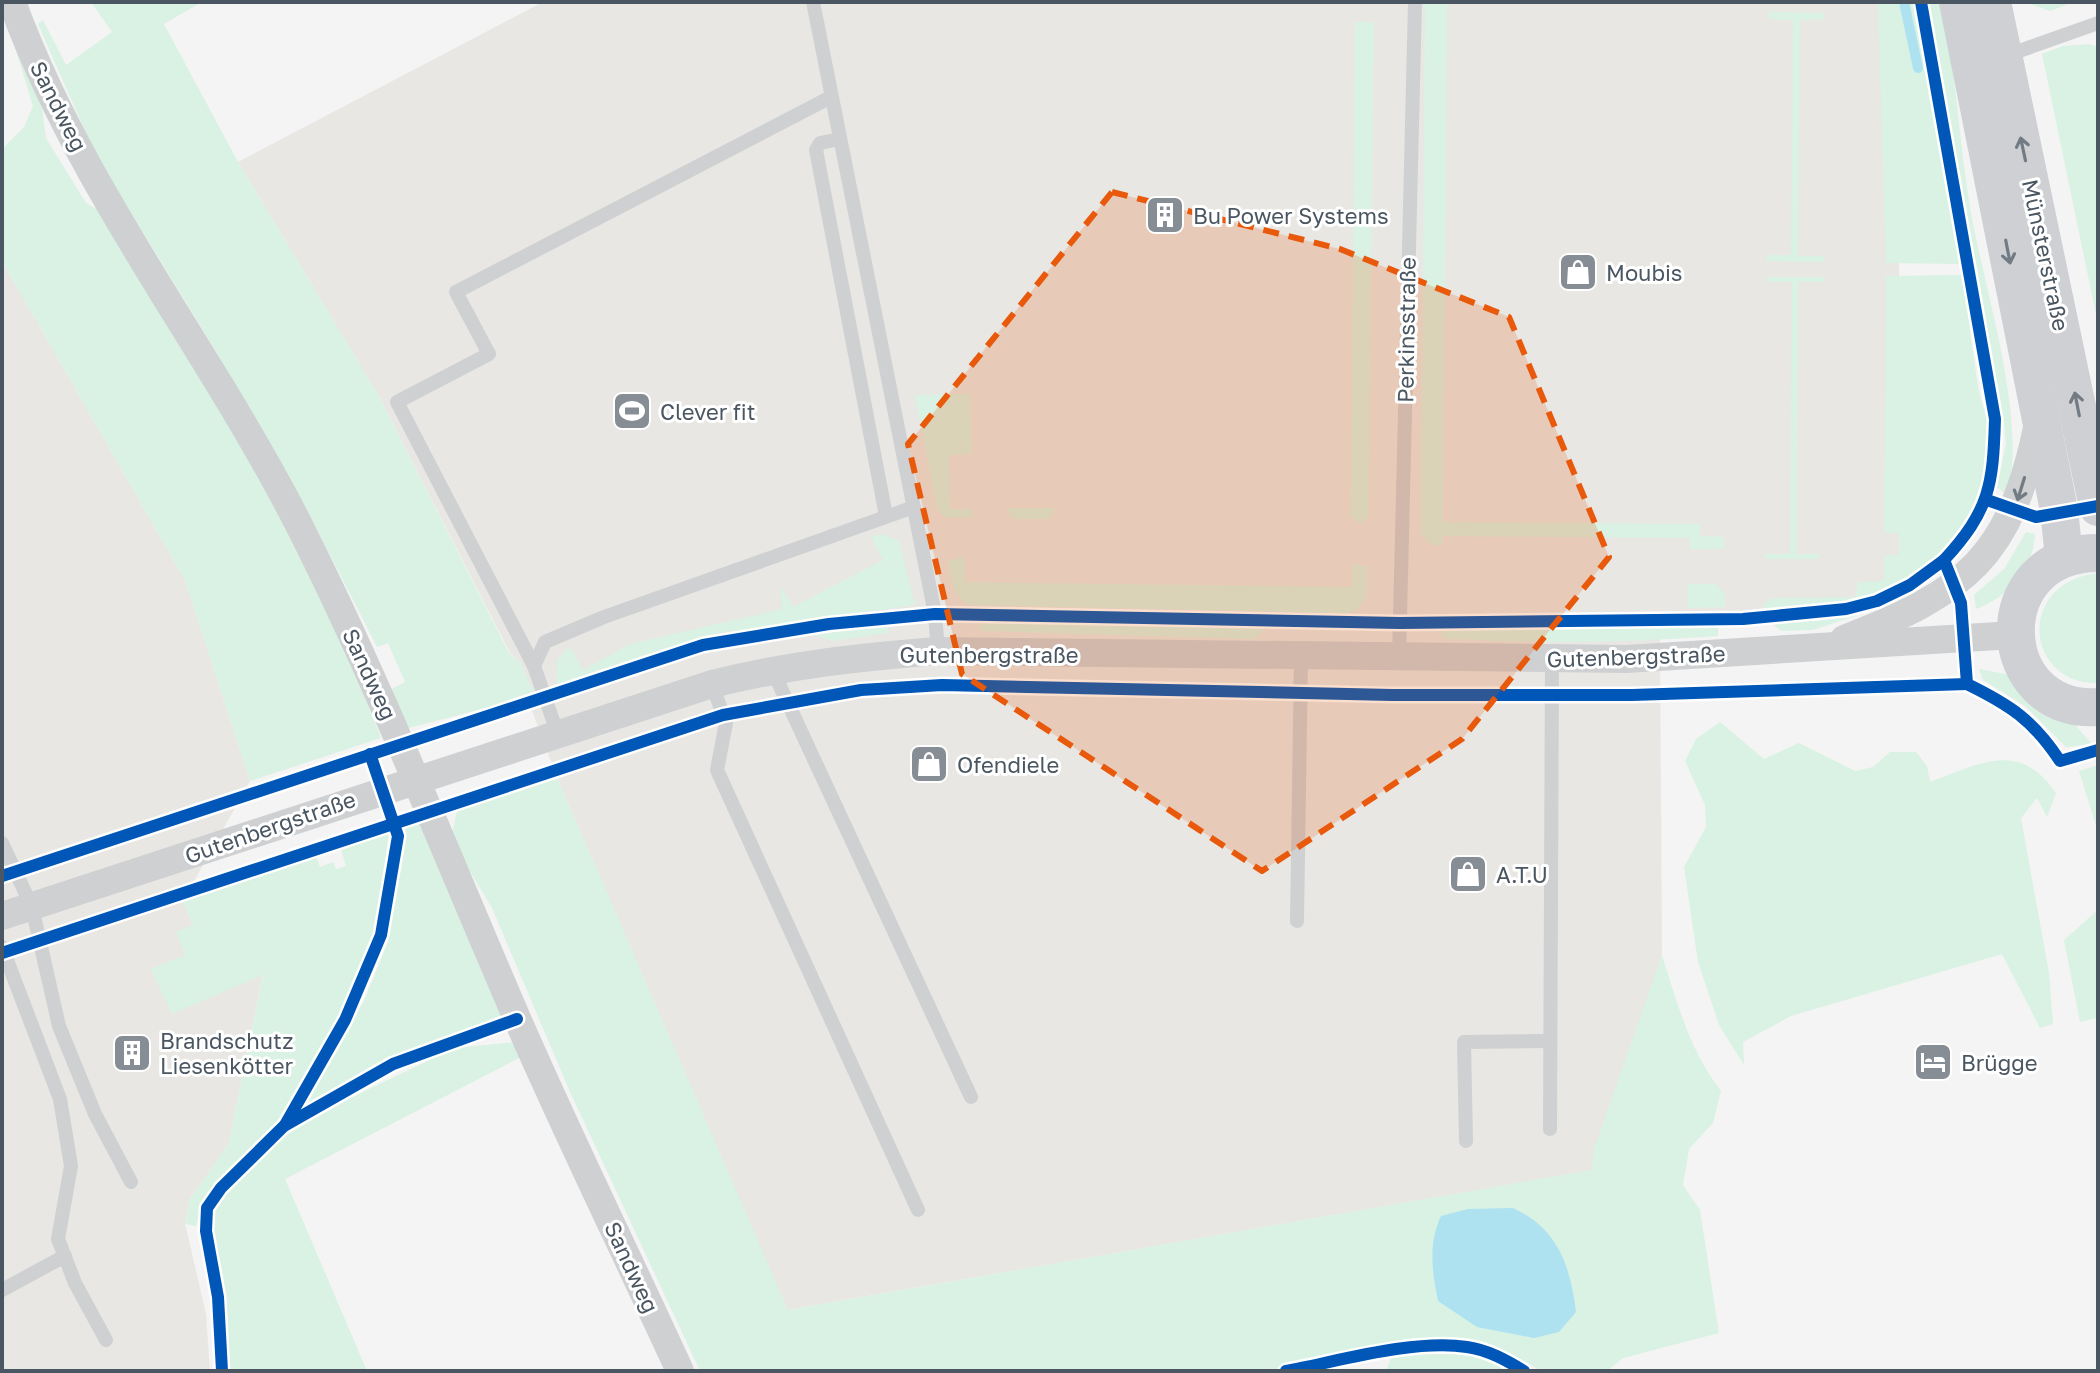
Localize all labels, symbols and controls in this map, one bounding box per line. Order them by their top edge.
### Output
street label: Sandweg [25,56,93,156]
one-way arrow [2015,137,2030,162]
street label: Münsterstraße [2017,177,2075,333]
building icon: Bu Power Systems [1144,194,1186,236]
place label: Bu Power Systems [1193,202,1389,229]
one-way arrow [2001,238,2016,264]
shop icon: Moubis [1557,251,1599,293]
street label: Perkinsstraße [1391,257,1421,403]
place label: Moubis [1606,259,1683,286]
sports icon: Clever fit [611,390,653,432]
one-way arrow [2068,391,2083,417]
place label: Clever fit [660,398,756,425]
one-way arrow [2013,475,2028,501]
street label: Sandweg [337,624,403,724]
street label: Gutenbergstraße [1546,639,1726,673]
street label: Gutenbergstraße [900,641,1078,668]
shop icon: Ofendiele [908,743,950,785]
place label: Ofendiele [957,751,1059,778]
street label: Gutenbergstraße [181,785,359,869]
shop icon: A.T.U [1447,853,1489,895]
place label: A.T.U [1496,861,1548,888]
place label: Brandschutz Liesenkötter [160,1027,294,1079]
building icon: Brandschutz Liesenkötter [111,1032,153,1074]
hotel icon: Brügge [1912,1041,1954,1083]
place label: Brügge [1961,1049,2037,1076]
street label: Sandweg [599,1217,665,1317]

